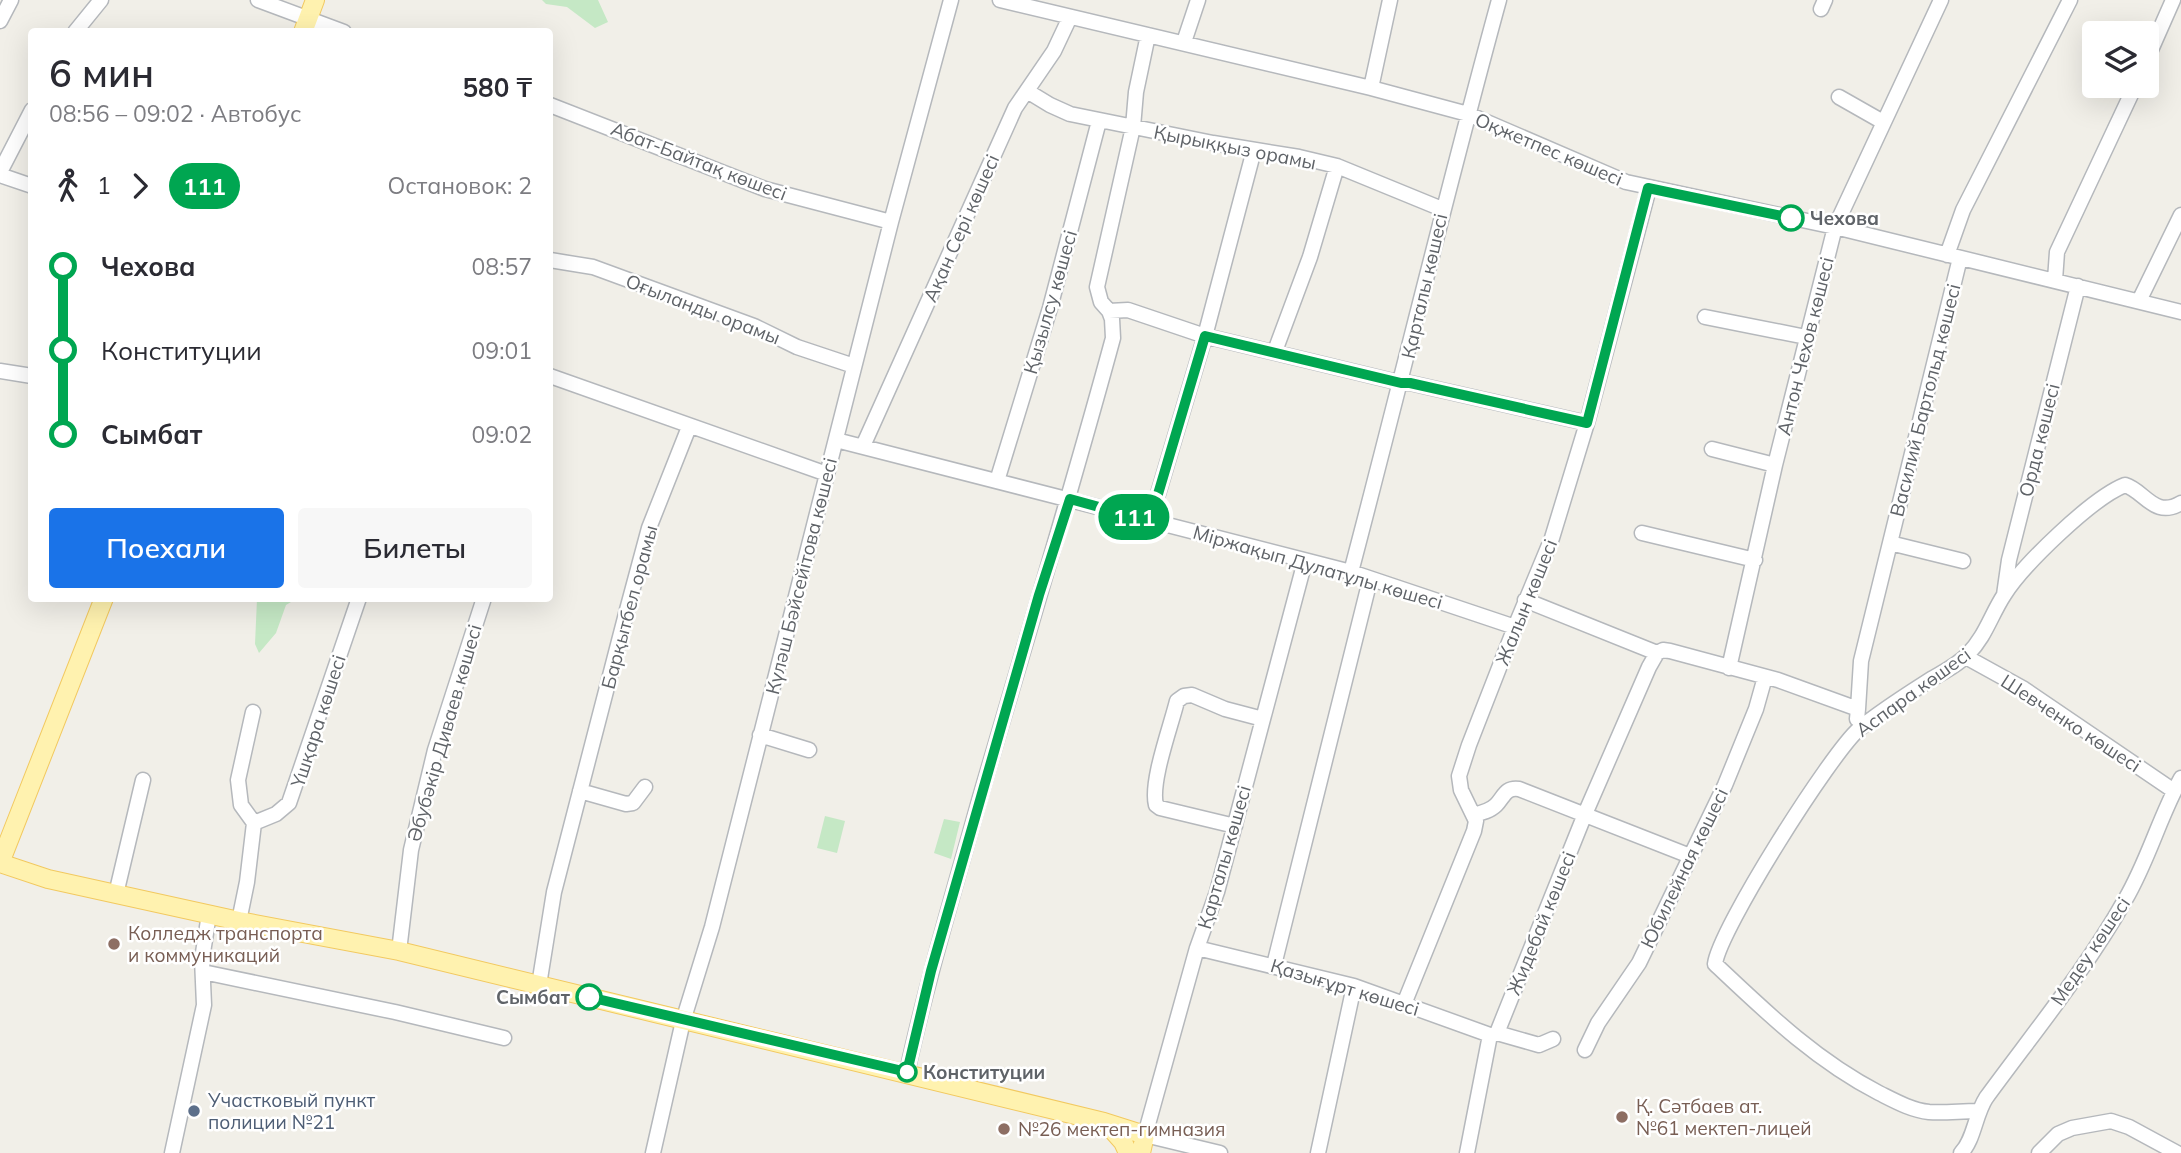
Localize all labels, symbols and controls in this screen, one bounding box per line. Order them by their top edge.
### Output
map controls [2082,21,2159,98]
button: layers [2082,21,2159,98]
text: 6 мин [49,49,154,97]
text: 580 ₸ [462,71,532,104]
text: 08:56 – 09:02 · Автобус [49,99,302,128]
street label: Оқжетпес көшесі [1471,107,1627,191]
street label: Абат-Байтақ көшесі [608,116,790,206]
street label: Қырыққыз орамы [1152,119,1318,175]
street label: Ақан Сері көшесі [918,150,1004,306]
icon: walk [49,167,87,205]
icon: forward [121,167,159,205]
text: 1 [97,171,111,200]
text: 111 [183,171,226,201]
text: Остановок: 2 [387,171,532,200]
marker: Чехова [1778,205,1804,231]
place label: Чехова [1810,206,1879,230]
street label: Қарталы көшесі [1396,211,1452,361]
street label: Қызылсу көшесі [1018,227,1082,377]
text: Чехова [101,250,196,283]
text: 08:57 [472,252,532,281]
street label: Антон Чехов көшесі [1771,254,1839,438]
street label: Оғыланды орамы [622,268,784,350]
street label: Василий Бартольд көшесі [1884,281,1966,519]
text: Конституции [101,334,262,367]
text: 09:01 [472,336,532,365]
street label: Орда көшесі [2013,381,2065,499]
text: Сымбат [101,418,202,451]
text: 09:02 [472,420,532,449]
street label: Күләш Бәйсейітова көшесі [760,455,842,697]
line badge: 111 [1094,494,1174,540]
text: 111 [1112,502,1156,532]
button: Поехали [49,508,284,588]
button: Билеты [298,508,532,588]
street label: Міржақып Дулатұлы көшесі [1190,520,1446,614]
street label: Барқытбел орамы [596,522,662,692]
street label: Жалын көшесі [1490,535,1562,669]
street label: Әбубәкір Диваев көшесі [401,622,487,844]
street label: Аспара көшесі [1851,642,1975,742]
street label: Үшқара көшесі [285,652,351,791]
street label: Шевченко көшесі [1996,669,2146,777]
street label: Қарталы көшесі [1192,782,1256,932]
street label: Юбилейная көшесі [1635,784,1733,952]
street label: Жидебай көшесі [1501,848,1581,998]
street label: Медеу көшесі [2045,892,2135,1010]
place label: Колледж транспорта и коммуникаций [128,921,323,967]
marker: Колледж транспорта и коммуникаций [106,936,122,952]
street label: Қазығұрт көшесі [1268,953,1422,1021]
marker: Сымбат [576,984,602,1010]
place label: Сымбат [496,985,571,1009]
place label: Конституции [923,1060,1045,1084]
marker: Конституции [897,1062,917,1082]
place label: Участковый пункт полиции №21 [207,1088,376,1134]
place label: Қ. Сәтбаев ат. №61 мектеп-лицей [1636,1094,1812,1140]
marker: Участковый пункт полиции №21 [186,1103,202,1119]
marker: Қ. Сәтбаев ат. №61 мектеп-лицей [1614,1109,1630,1125]
place label: №26 мектеп-гимназия [1018,1117,1225,1141]
marker: №26 мектеп-гимназия [996,1121,1012,1137]

